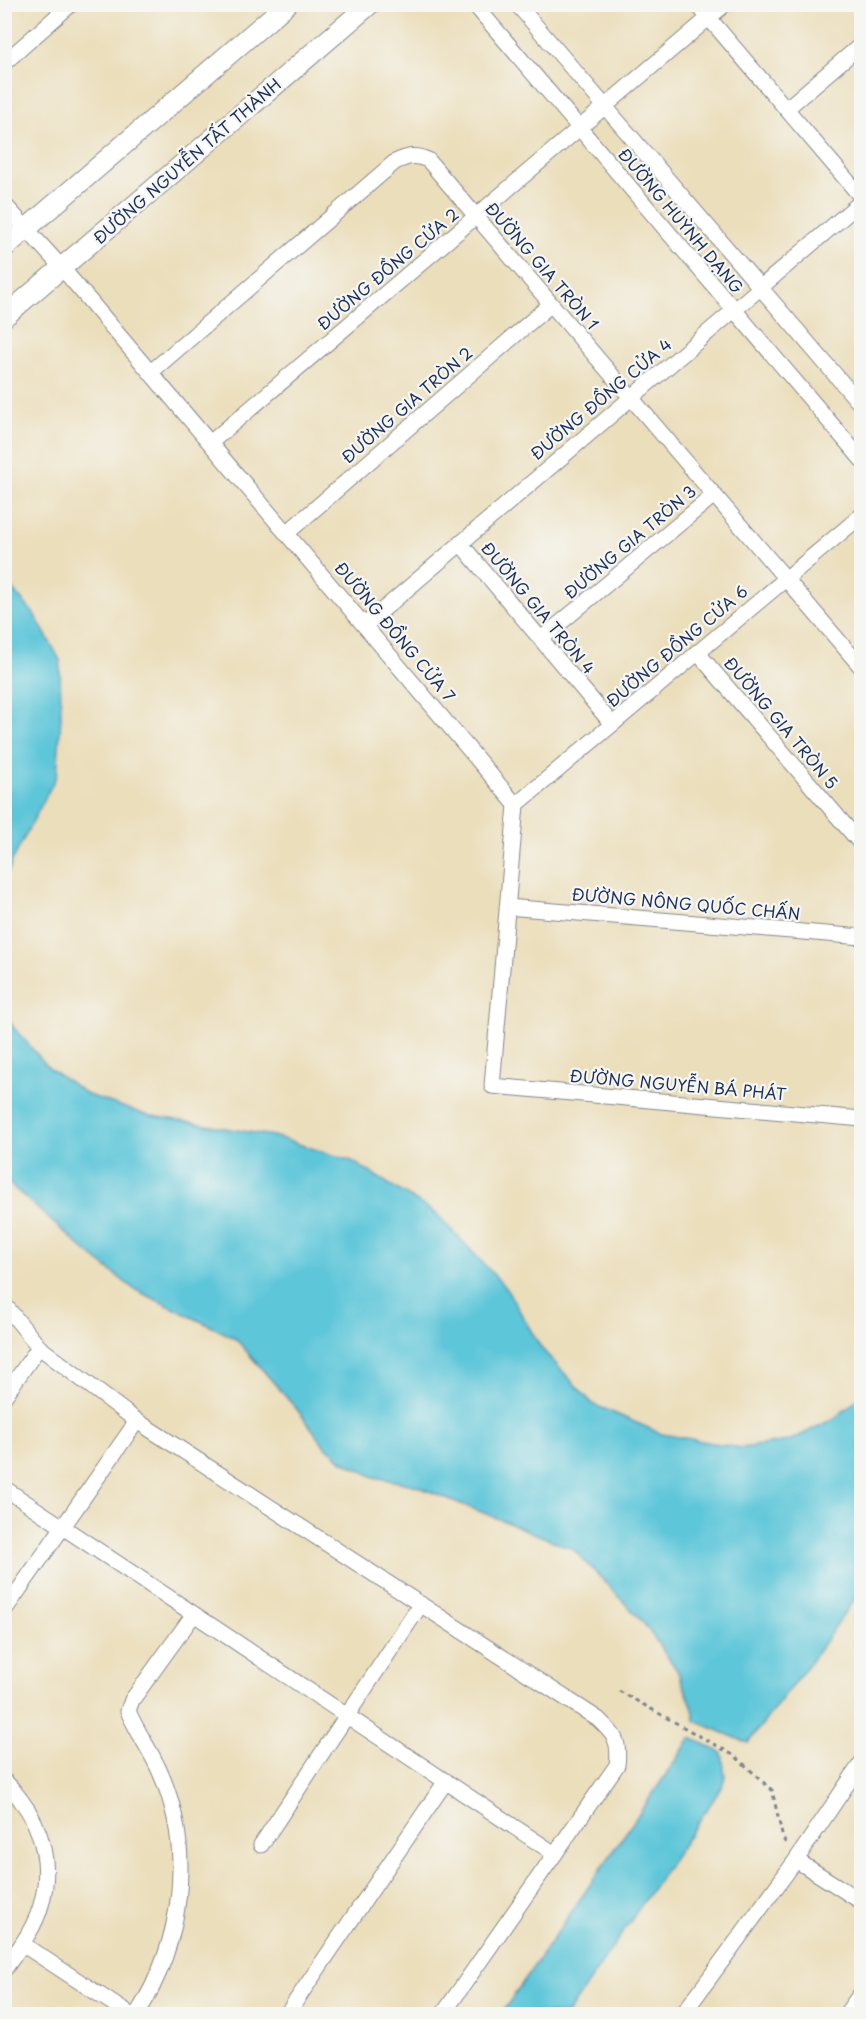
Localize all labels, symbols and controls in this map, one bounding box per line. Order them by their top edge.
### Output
street label: ĐƯỜNG NGUYỄN TẤT THÀNH [86,71,286,249]
street label: ĐƯỜNG HUỲNH DẠNG [614,142,750,298]
street label: ĐƯỜNG GIA TRÒN 1 [480,196,605,334]
street label: ĐƯỜNG ĐỒNG CỬA 2 [311,202,463,335]
street label: ĐƯỜNG ĐỒNG CỬA 4 [524,332,676,465]
street label: ĐƯỜNG GIA TRÒN 2 [336,341,477,468]
street label: ĐƯỜNG GIA TRÒN 3 [558,479,701,604]
street label: ĐƯỜNG GIA TRÒN 4 [476,536,601,679]
street label: ĐƯỜNG ĐỒNG CỬA 7 [330,556,462,707]
street label: ĐƯỜNG ĐỒNG CỬA 6 [600,579,752,712]
street label: ĐƯỜNG GIA TRÒN 5 [719,651,844,794]
street label: ĐƯỜNG NÔNG QUỐC CHẤN [571,881,801,925]
street label: ĐƯỜNG NGUYỄN BÁ PHÁT [569,1062,788,1105]

